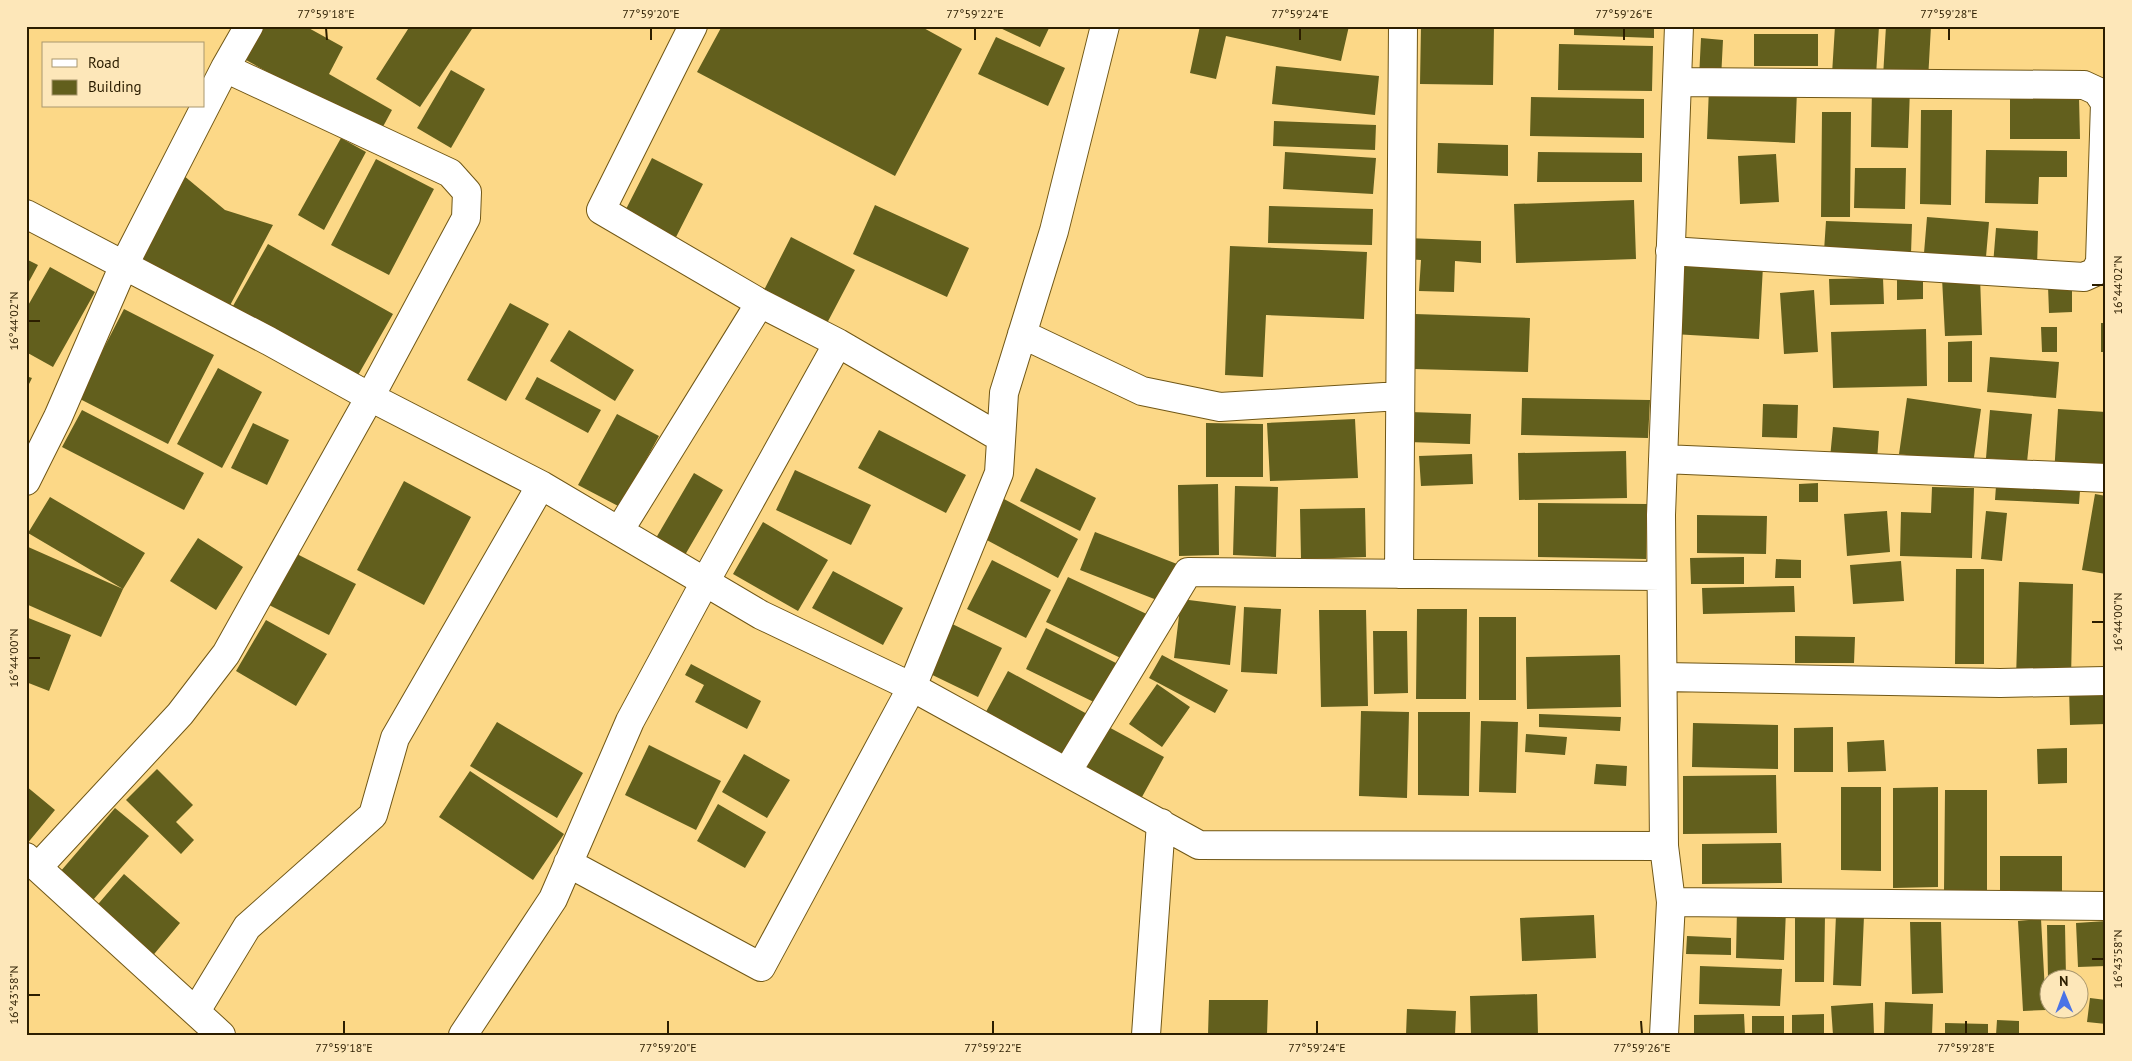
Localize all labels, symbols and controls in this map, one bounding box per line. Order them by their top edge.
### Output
text: 77°59'18"E [297,6,355,21]
text: 77°59'20"E [622,6,680,21]
text: 77°59'22"E [946,6,1004,21]
text: 77°59'24"E [1271,6,1329,21]
text: 77°59'26"E [1595,6,1653,21]
text: 77°59'28"E [1920,6,1978,21]
legend [42,42,205,108]
text: Road [88,53,120,72]
text: Building [88,77,142,96]
text: 16°44'02"N [2110,255,2125,315]
text: 16°44'02"N [6,291,21,351]
text: 16°44'00"N [2110,592,2125,652]
text: 16°44'00"N [6,628,21,688]
text: 16°43'58"N [2110,929,2125,989]
text: 16°43'58"N [6,965,21,1025]
north arrow [2040,968,2090,1018]
text: N [2059,972,2069,990]
text: 77°59'18"E [315,1040,373,1055]
text: 77°59'20"E [639,1040,697,1055]
text: 77°59'22"E [964,1040,1022,1055]
text: 77°59'24"E [1288,1040,1346,1055]
text: 77°59'26"E [1613,1040,1671,1055]
text: 77°59'28"E [1937,1040,1995,1055]

